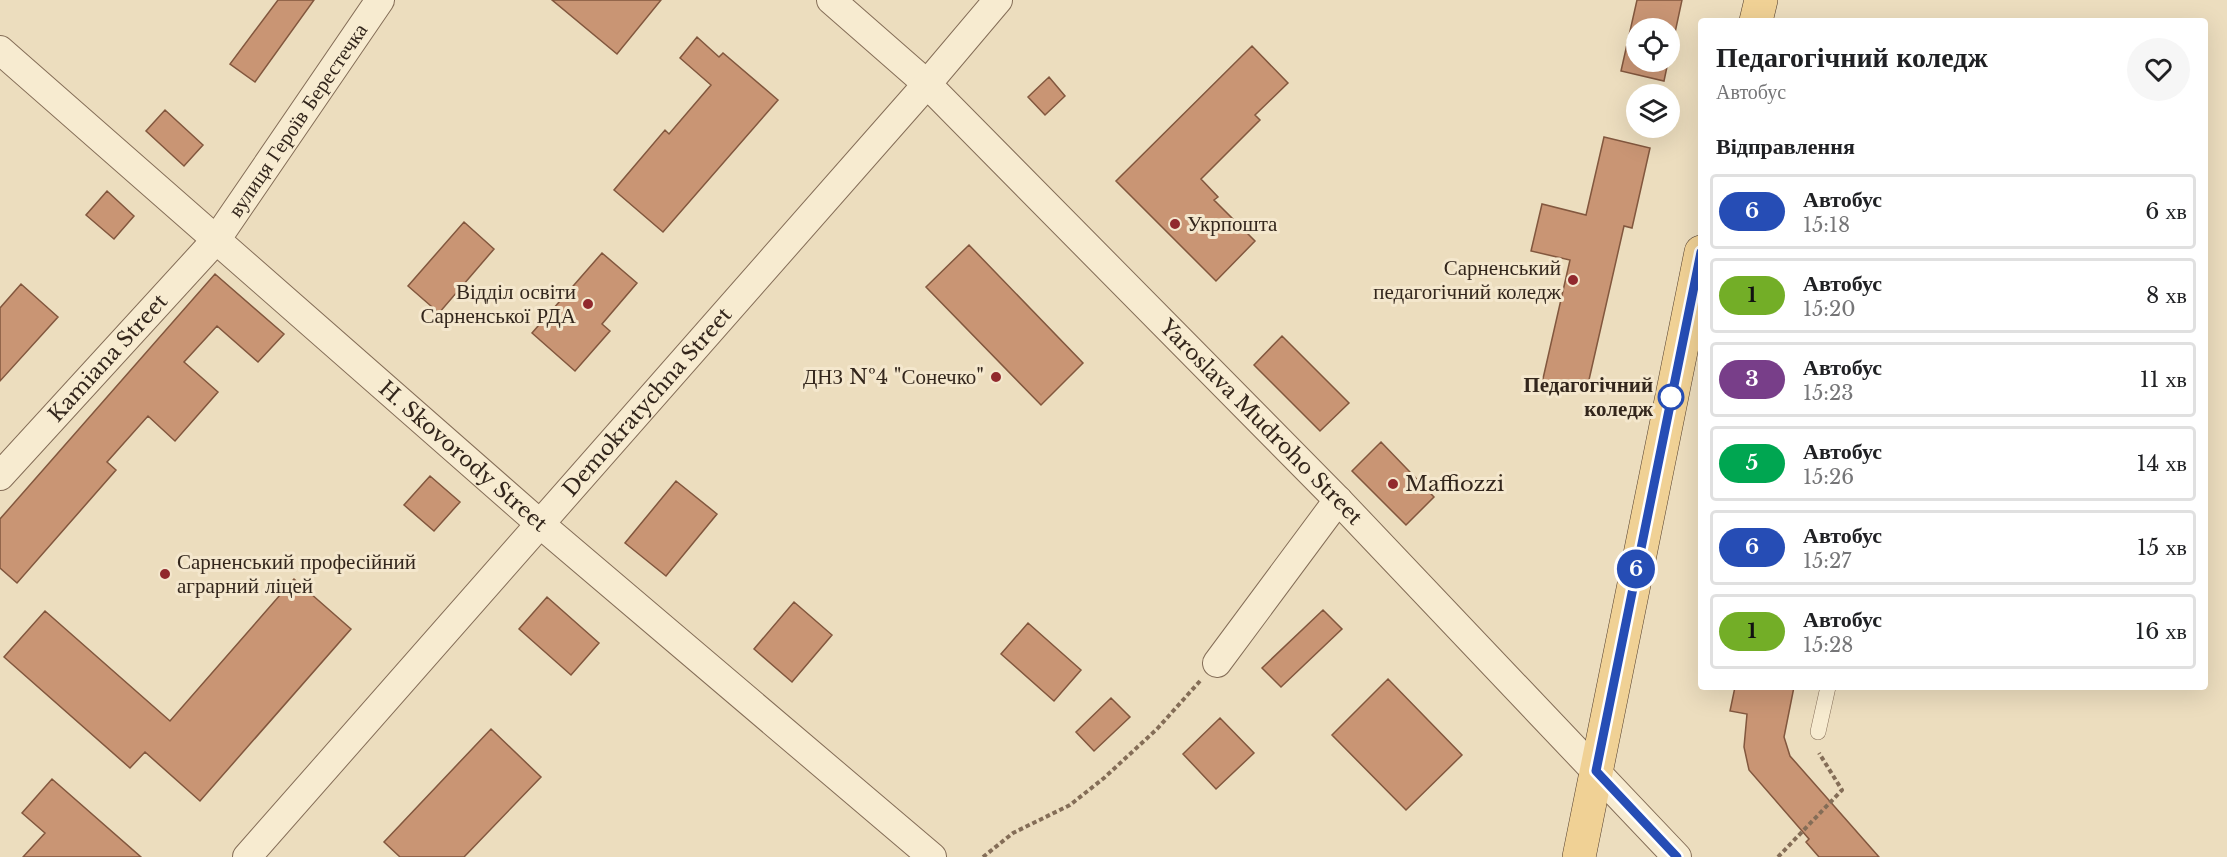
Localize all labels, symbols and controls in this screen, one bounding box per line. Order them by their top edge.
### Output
street label: вулиця Героїв Берестечка [223,18,374,222]
map controls [1626,18,1680,138]
button: locate [1626,18,1680,72]
button: heart [2127,38,2190,101]
text: Педагогічний коледж [1716,40,1988,75]
text: Автобус [1716,80,1786,104]
button: layers [1626,84,1680,138]
text: Відправлення [1716,133,1855,160]
text: Автобус [1803,186,1882,213]
text: 6 [1745,198,1759,224]
text: 6 хв [2145,198,2187,225]
place label: Укрпошта [1187,211,1278,237]
text: 15:18 [1803,213,1850,237]
marker: Укрпошта [1168,217,1182,231]
place label: Сарненський педагогічний коледж [1373,255,1561,305]
text: Автобус [1803,270,1882,297]
marker: Сарненський педагогічний коледж [1566,273,1580,287]
place label: Відділ освіти Сарненської РДА [420,279,577,329]
text: 1 [1747,282,1757,308]
text: 8 хв [2146,282,2187,309]
street label: Kamiana Street [43,288,173,427]
marker: Відділ освіти Сарненської РДА [581,297,595,311]
text: 15:20 [1803,297,1856,321]
street label: Demokratychna Street [557,302,737,502]
street label: Yaroslava Mudroho Street [1154,314,1368,530]
text: Автобус [1803,354,1882,381]
place label: ДНЗ №4 "Сонечко" [803,364,984,390]
text: 3 [1745,366,1759,392]
text: 11 хв [2140,366,2187,393]
marker: ДНЗ №4 "Сонечко" [989,370,1003,384]
place label: Педагогічний коледж [1523,372,1654,422]
street label: H. Skovorody Street [373,375,553,537]
text: 15:23 [1803,381,1854,405]
marker: Педагогічний коледж [1658,384,1684,410]
text: Автобус [1803,438,1882,465]
text: 5 [1746,450,1758,476]
text: 14 хв [2137,450,2187,477]
text: 15:26 [1803,465,1854,489]
place label: Maffiozzi [1405,471,1504,497]
marker: Maffiozzi [1386,477,1400,491]
text: Автобус [1803,522,1882,549]
text: 6 [1745,534,1759,560]
text: 15 хв [2137,534,2187,561]
place label: Сарненський професійний аграрний ліцей [177,549,416,599]
text: 15:27 [1803,549,1851,573]
line badge: 6 [1616,550,1656,588]
text: 6 [1629,556,1643,582]
marker: Сарненський професійний аграрний ліцей [158,567,172,581]
text: Автобус [1803,606,1882,633]
text: 1 [1747,618,1757,644]
text: 16 хв [2135,618,2187,645]
text: 15:28 [1803,633,1853,657]

